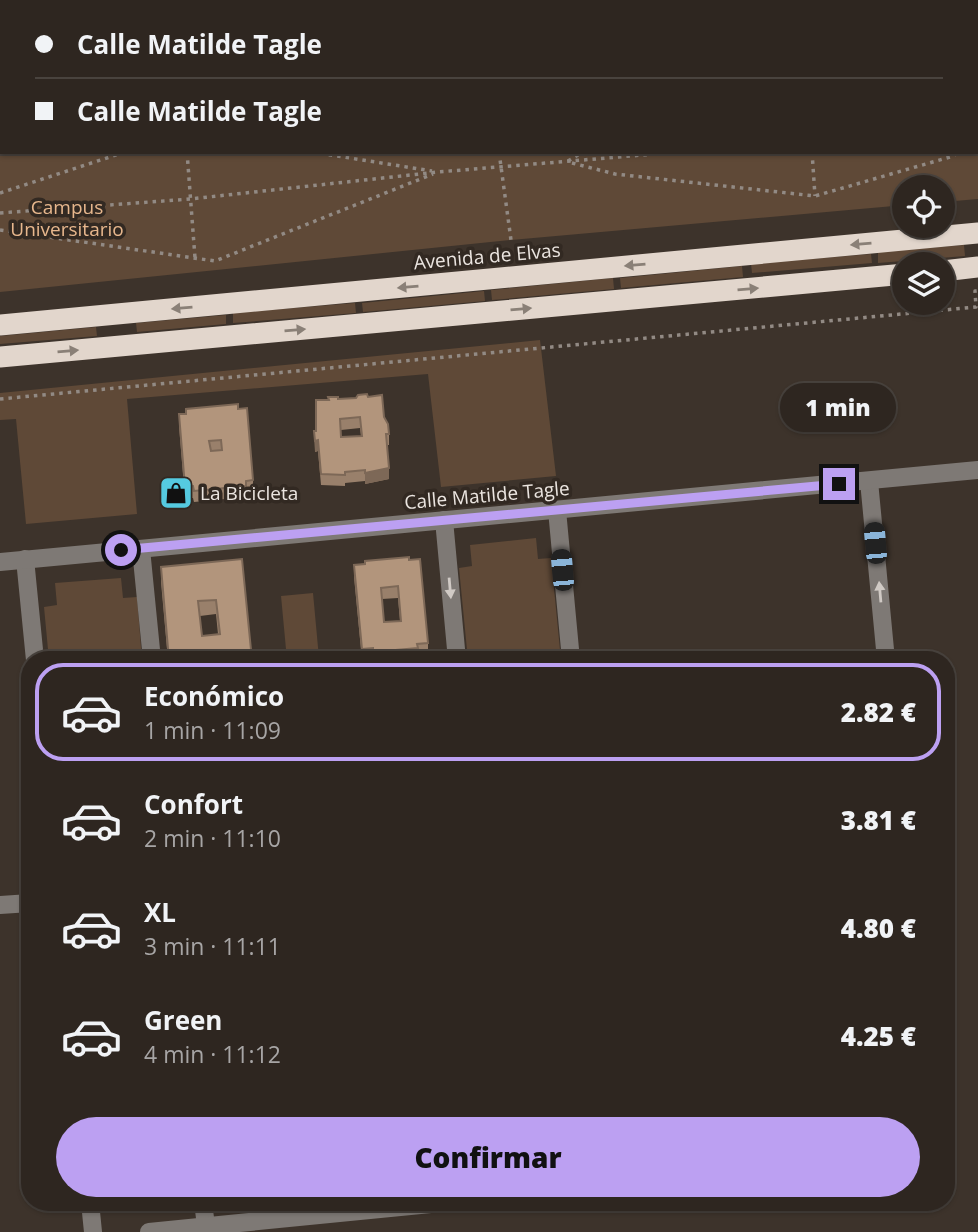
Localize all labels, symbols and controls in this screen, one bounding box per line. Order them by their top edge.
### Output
text: Calle Matilde Tagle [77,26,322,62]
text: Calle Matilde Tagle [77,93,322,129]
map controls [892,175,955,315]
button: locate [892,175,955,238]
park label: Campus Universitario [10,194,124,242]
street label: Avenida de Elvas [412,237,562,275]
one-way arrow [850,239,872,250]
button: layers [892,252,955,315]
one-way arrow [624,260,646,271]
one-way arrow [397,281,419,292]
one-way arrow [737,283,759,294]
one-way arrow [171,303,193,314]
one-way arrow [510,303,532,314]
one-way arrow [284,324,306,335]
one-way arrow [57,345,79,356]
callout: 1 min [781,382,897,432]
text: 1 min [805,391,871,423]
route end [823,468,855,500]
shop icon: La Bicicleta [157,474,195,512]
street label: Calle Matilde Tagle [403,475,571,515]
place label: La Bicicleta [200,480,298,506]
car [863,521,888,565]
route start [105,534,137,566]
car [550,548,575,592]
one-way arrow [445,577,456,599]
one-way arrow [874,581,885,603]
text: Económico [144,678,284,714]
icon: car [60,681,123,744]
text: 2.82 € [841,694,916,730]
text: 1 min · 11:09 [144,714,281,746]
text: Confort [144,786,243,822]
icon: car [60,789,123,852]
text: 3.81 € [841,802,916,838]
text: 2 min · 11:10 [144,822,281,854]
text: XL [144,894,176,930]
icon: car [60,897,123,960]
text: 4.80 € [841,910,916,946]
text: 3 min · 11:11 [144,930,281,962]
text: Green [144,1002,222,1038]
icon: car [60,1005,123,1068]
text: 4.25 € [841,1018,916,1054]
text: 4 min · 11:12 [144,1038,281,1070]
button: Confirmar [56,1117,920,1197]

